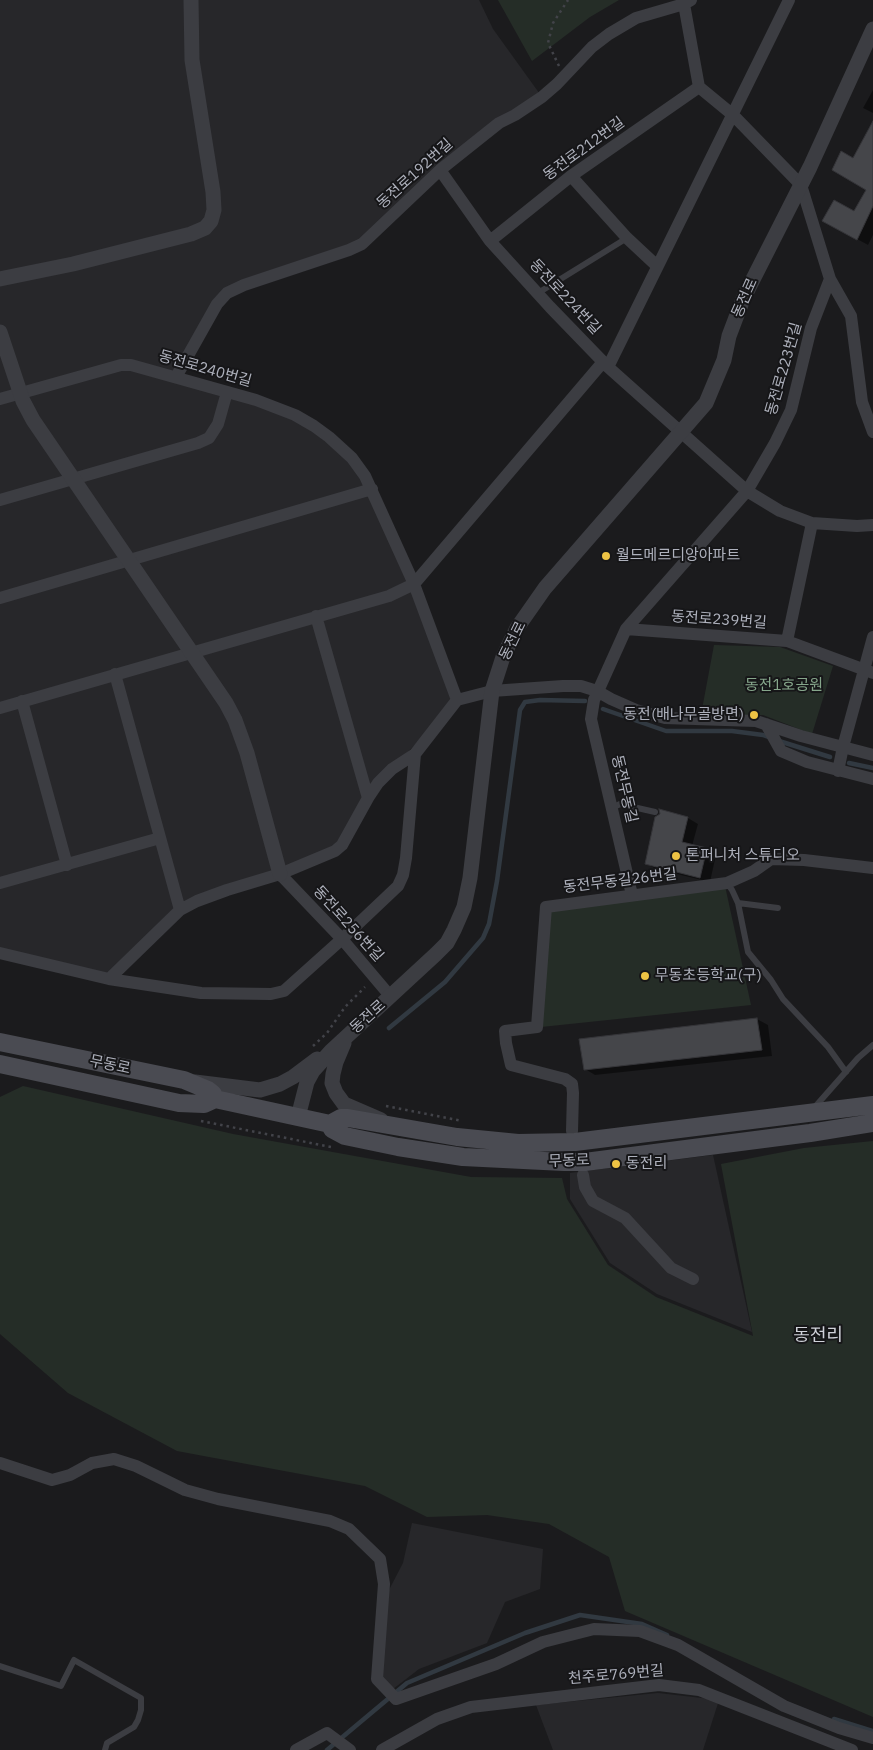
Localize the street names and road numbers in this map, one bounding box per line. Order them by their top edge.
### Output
street label: 동전로212번길 [540,114,628,184]
street label: 동전로192번길 [373,135,457,213]
street label: 동전로224번길 [526,256,604,338]
street label: 동전로 [728,275,762,321]
street label: 동전로223번길 [762,320,806,418]
street label: 동전로240번길 [156,347,254,391]
street label: 동전로239번길 [670,608,768,632]
street label: 동전로 [496,618,530,664]
street label: 동전무동길 [607,753,641,825]
street label: 동전무동길26번길 [562,865,678,897]
street label: 동전로256번길 [309,882,387,966]
street label: 동전로 [347,996,389,1038]
street label: 무동로 [88,1052,132,1078]
street label: 무동로 [548,1151,590,1171]
street label: 천주로769번길 [567,1662,665,1688]

